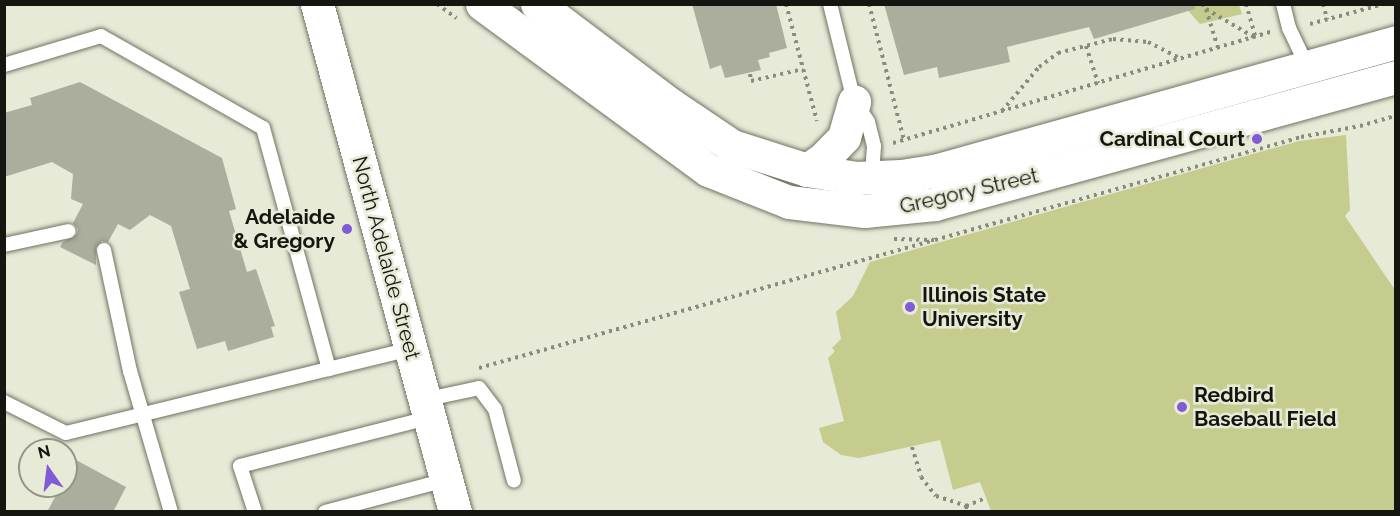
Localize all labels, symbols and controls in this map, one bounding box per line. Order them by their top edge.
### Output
place label: Cardinal Court [1099,126,1245,152]
marker: Cardinal Court [1250,132,1264,146]
street label: North Adelaide Street [347,153,425,363]
street label: Gregory Street [897,163,1041,219]
place label: Adelaide & Gregory [233,204,335,254]
marker: Adelaide & Gregory [340,222,354,236]
place label: Illinois State University [922,282,1046,332]
marker: Illinois State University [903,300,917,314]
place label: Redbird Baseball Field [1194,382,1337,432]
marker: Redbird Baseball Field [1175,400,1189,414]
north arrow [18,438,78,498]
text: N [36,441,52,463]

